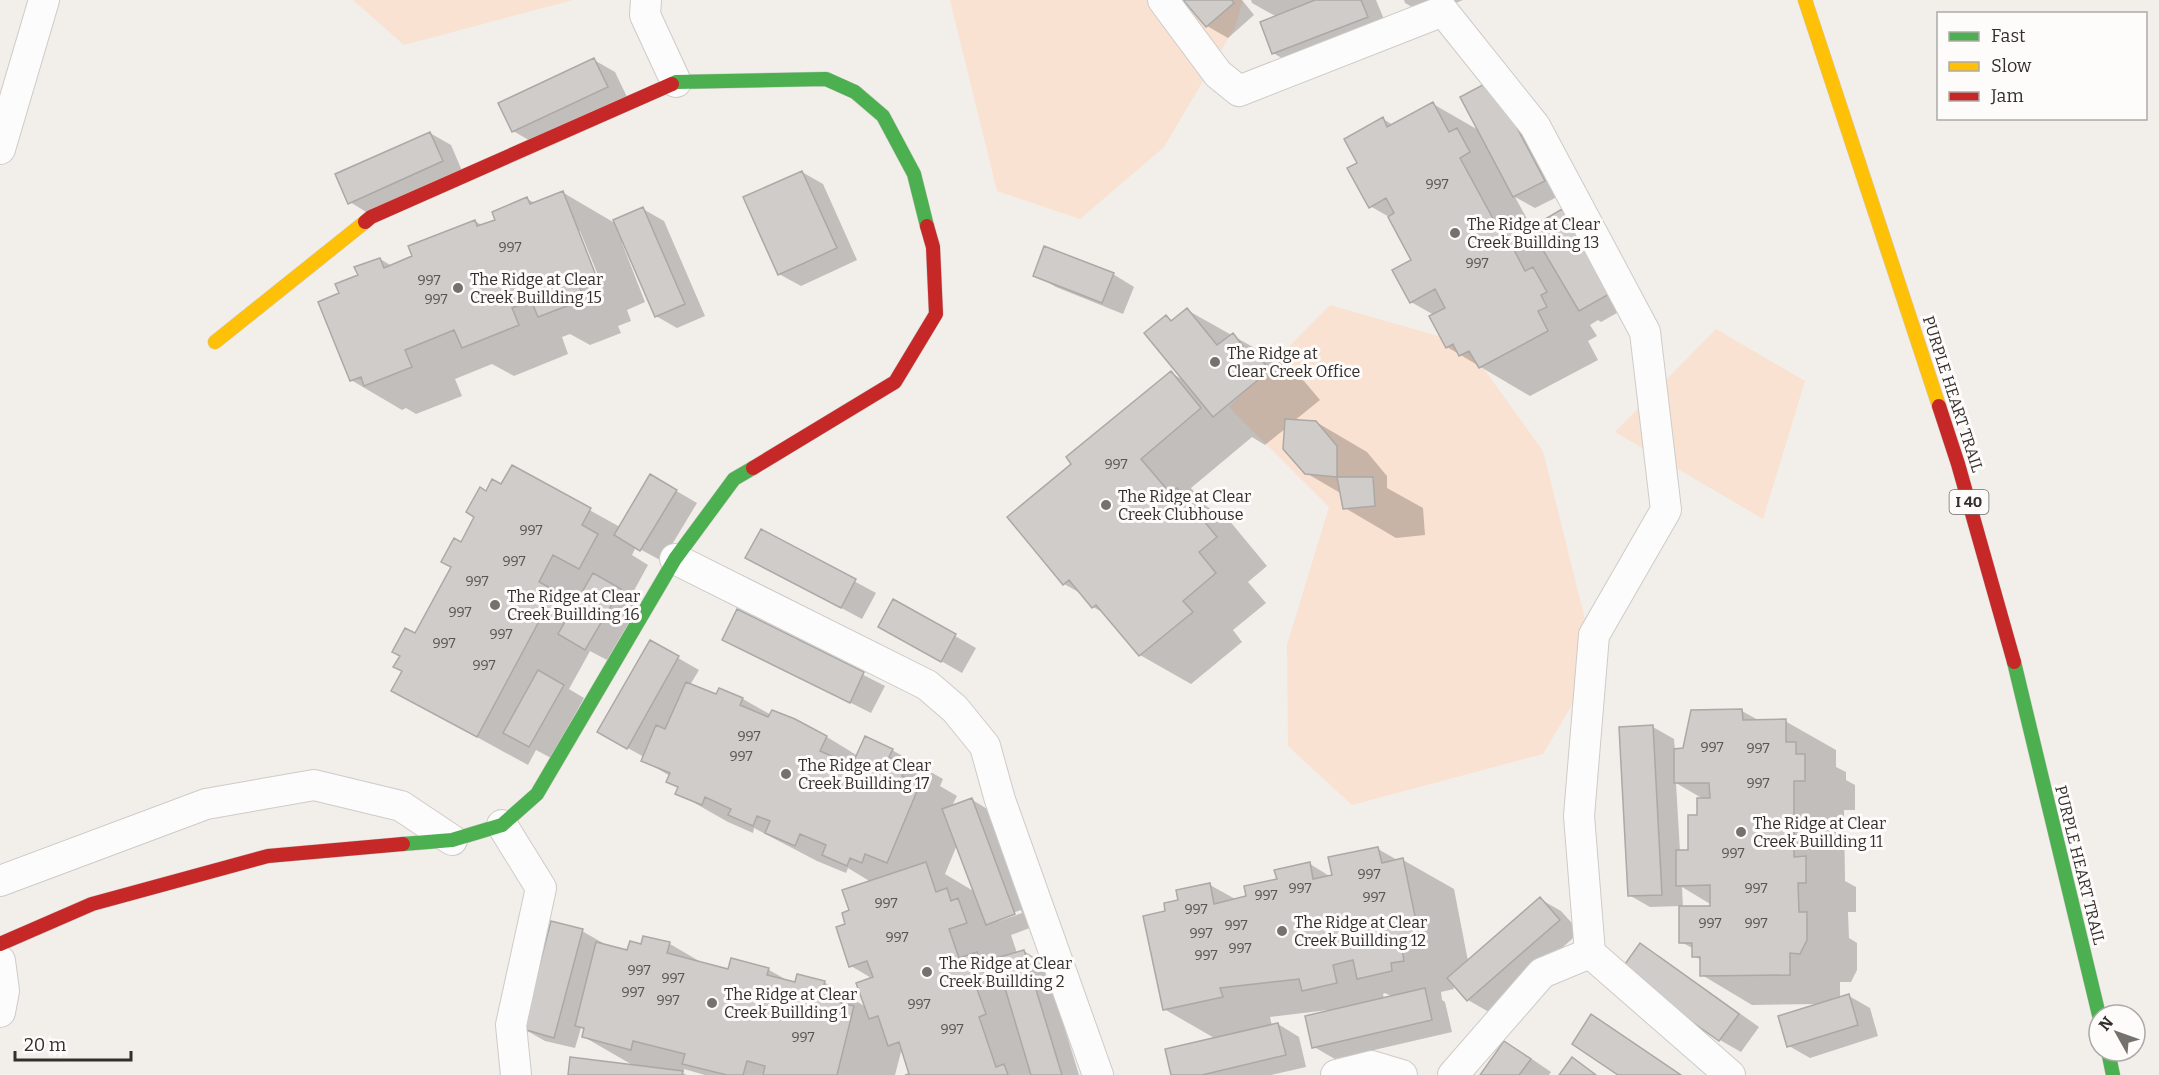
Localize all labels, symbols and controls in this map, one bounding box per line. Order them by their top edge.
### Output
legend [1937,12,2147,120]
text: Fast [1991,25,2026,47]
text: Slow [1991,55,2032,77]
text: Jam [1990,85,2024,107]
house number: 997 [1425,176,1449,193]
place label: The Ridge at Clear Creek Buillding 13 [1467,215,1600,252]
marker: The Ridge at Clear Creek Buillding 13 [1448,226,1462,240]
house number: 997 [498,239,522,256]
house number: 997 [1465,255,1489,272]
place label: The Ridge at Clear Creek Buillding 15 [470,270,603,307]
house number: 997 [417,272,441,289]
marker: The Ridge at Clear Creek Buillding 15 [451,281,465,295]
house number: 997 [424,291,448,308]
street label: PURPLE HEART TRAIL [1919,313,1987,475]
place label: The Ridge at Clear Creek Office [1227,344,1360,381]
marker: The Ridge at Clear Creek Office [1208,355,1222,369]
house number: 997 [1104,456,1128,473]
place label: The Ridge at Clear Creek Clubhouse [1118,487,1251,524]
road number: I 40 [1950,490,1988,514]
marker: The Ridge at Clear Creek Clubhouse [1099,498,1113,512]
house number: 997 [519,522,543,539]
house number: 997 [502,553,526,570]
house number: 997 [465,573,489,590]
place label: The Ridge at Clear Creek Buillding 16 [507,587,640,624]
marker: The Ridge at Clear Creek Buillding 16 [488,598,502,612]
house number: 997 [448,604,472,621]
house number: 997 [489,626,513,643]
house number: 997 [432,635,456,652]
house number: 997 [472,657,496,674]
house number: 997 [737,728,761,745]
house number: 997 [1700,739,1724,756]
house number: 997 [1746,740,1770,757]
house number: 997 [729,748,753,765]
place label: The Ridge at Clear Creek Buillding 17 [798,756,931,793]
marker: The Ridge at Clear Creek Buillding 17 [779,767,793,781]
house number: 997 [1746,775,1770,792]
street label: PURPLE HEART TRAIL [2051,783,2109,947]
place label: The Ridge at Clear Creek Buillding 11 [1753,814,1886,851]
marker: The Ridge at Clear Creek Buillding 11 [1734,825,1748,839]
house number: 997 [1721,845,1745,862]
house number: 997 [1357,866,1381,883]
house number: 997 [1288,880,1312,897]
house number: 997 [1744,880,1768,897]
house number: 997 [1254,887,1278,904]
house number: 997 [1362,889,1386,906]
house number: 997 [874,895,898,912]
house number: 997 [1184,901,1208,918]
place label: The Ridge at Clear Creek Buillding 12 [1294,913,1427,950]
house number: 997 [1698,915,1722,932]
house number: 997 [1744,915,1768,932]
house number: 997 [1224,917,1248,934]
marker: The Ridge at Clear Creek Buillding 12 [1275,924,1289,938]
house number: 997 [1189,925,1213,942]
house number: 997 [885,929,909,946]
house number: 997 [1228,940,1252,957]
house number: 997 [1194,947,1218,964]
place label: The Ridge at Clear Creek Buillding 2 [939,954,1072,991]
house number: 997 [627,962,651,979]
marker: The Ridge at Clear Creek Buillding 2 [920,965,934,979]
house number: 997 [661,970,685,987]
house number: 997 [621,984,645,1001]
place label: The Ridge at Clear Creek Buillding 1 [724,985,857,1022]
house number: 997 [656,992,680,1009]
marker: The Ridge at Clear Creek Buillding 1 [705,996,719,1010]
house number: 997 [907,996,931,1013]
north arrow [2087,1003,2147,1063]
text: N [2095,1013,2117,1035]
house number: 997 [940,1021,964,1038]
scale bar [15,1024,130,1062]
house number: 997 [791,1029,815,1046]
text: 20 m [24,1034,66,1056]

